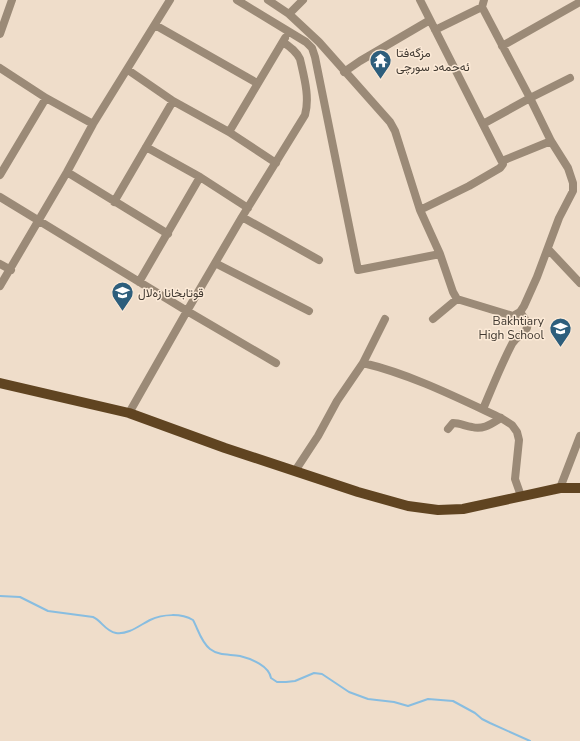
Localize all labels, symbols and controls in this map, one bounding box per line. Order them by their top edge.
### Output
place label: مزگەفتا ئەحمەد سورچی [396,45,470,75]
temple icon: مزگەفتا ئەحمەد سورچی [368,47,394,80]
school or university icon: قوتابخانا زەلال [109,280,135,313]
place label: قوتابخانا زەلال [138,285,204,301]
place label: Bakhtiary High School [479,313,545,343]
school or university icon: Bakhtiary High School [547,315,573,348]

